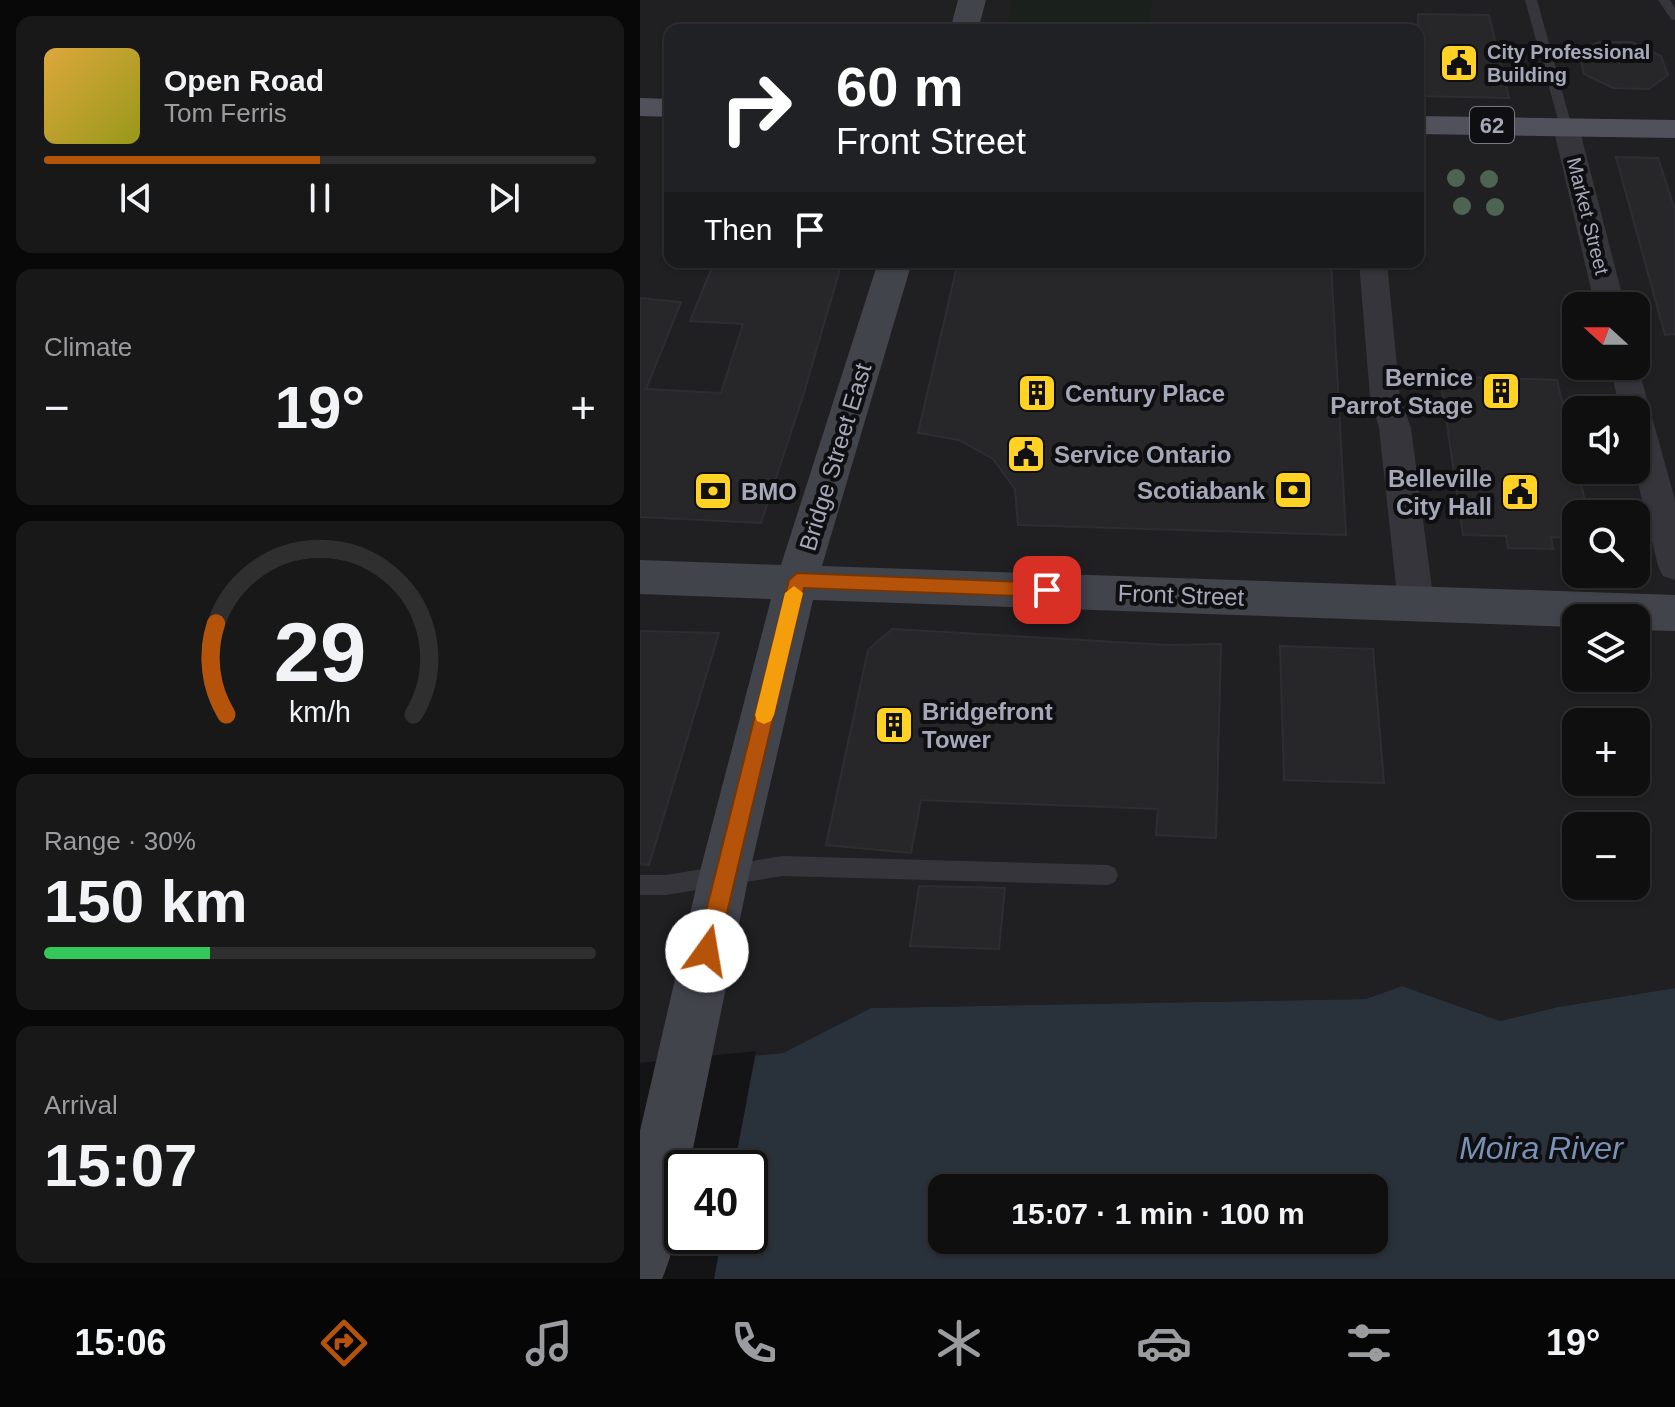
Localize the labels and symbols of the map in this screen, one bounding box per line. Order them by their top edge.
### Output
place label: City Professional Building [1487,41,1650,86]
public building icon: City Professional Building [1438,42,1480,84]
road number: 62 [1470,107,1514,143]
street label: Market Street [1563,155,1613,277]
north arrow [1562,292,1650,380]
street label: Bridge Street East [794,360,876,554]
place label: Bernice Parrot Stage [1330,364,1473,419]
building icon: Bernice Parrot Stage [1480,370,1522,412]
building icon: Century Place [1016,372,1058,414]
place label: Century Place [1065,380,1225,407]
public building icon: Service Ontario [1005,433,1047,475]
place label: Service Ontario [1054,441,1231,468]
place label: Belleville City Hall [1388,465,1492,520]
bank icon: Scotiabank [1272,469,1314,511]
bank icon: BMO [692,470,734,512]
public building icon: Belleville City Hall [1499,471,1541,513]
place label: Scotiabank [1137,477,1266,504]
place label: BMO [741,478,797,505]
pin [1013,556,1081,624]
street label: Front Street [1117,579,1245,611]
place label: Bridgefront Tower [922,698,1053,753]
building icon: Bridgefront Tower [873,704,915,746]
position arrow [665,909,749,993]
water label: Moira River [1459,1130,1624,1166]
speed limit sign: 40 [664,1150,768,1254]

